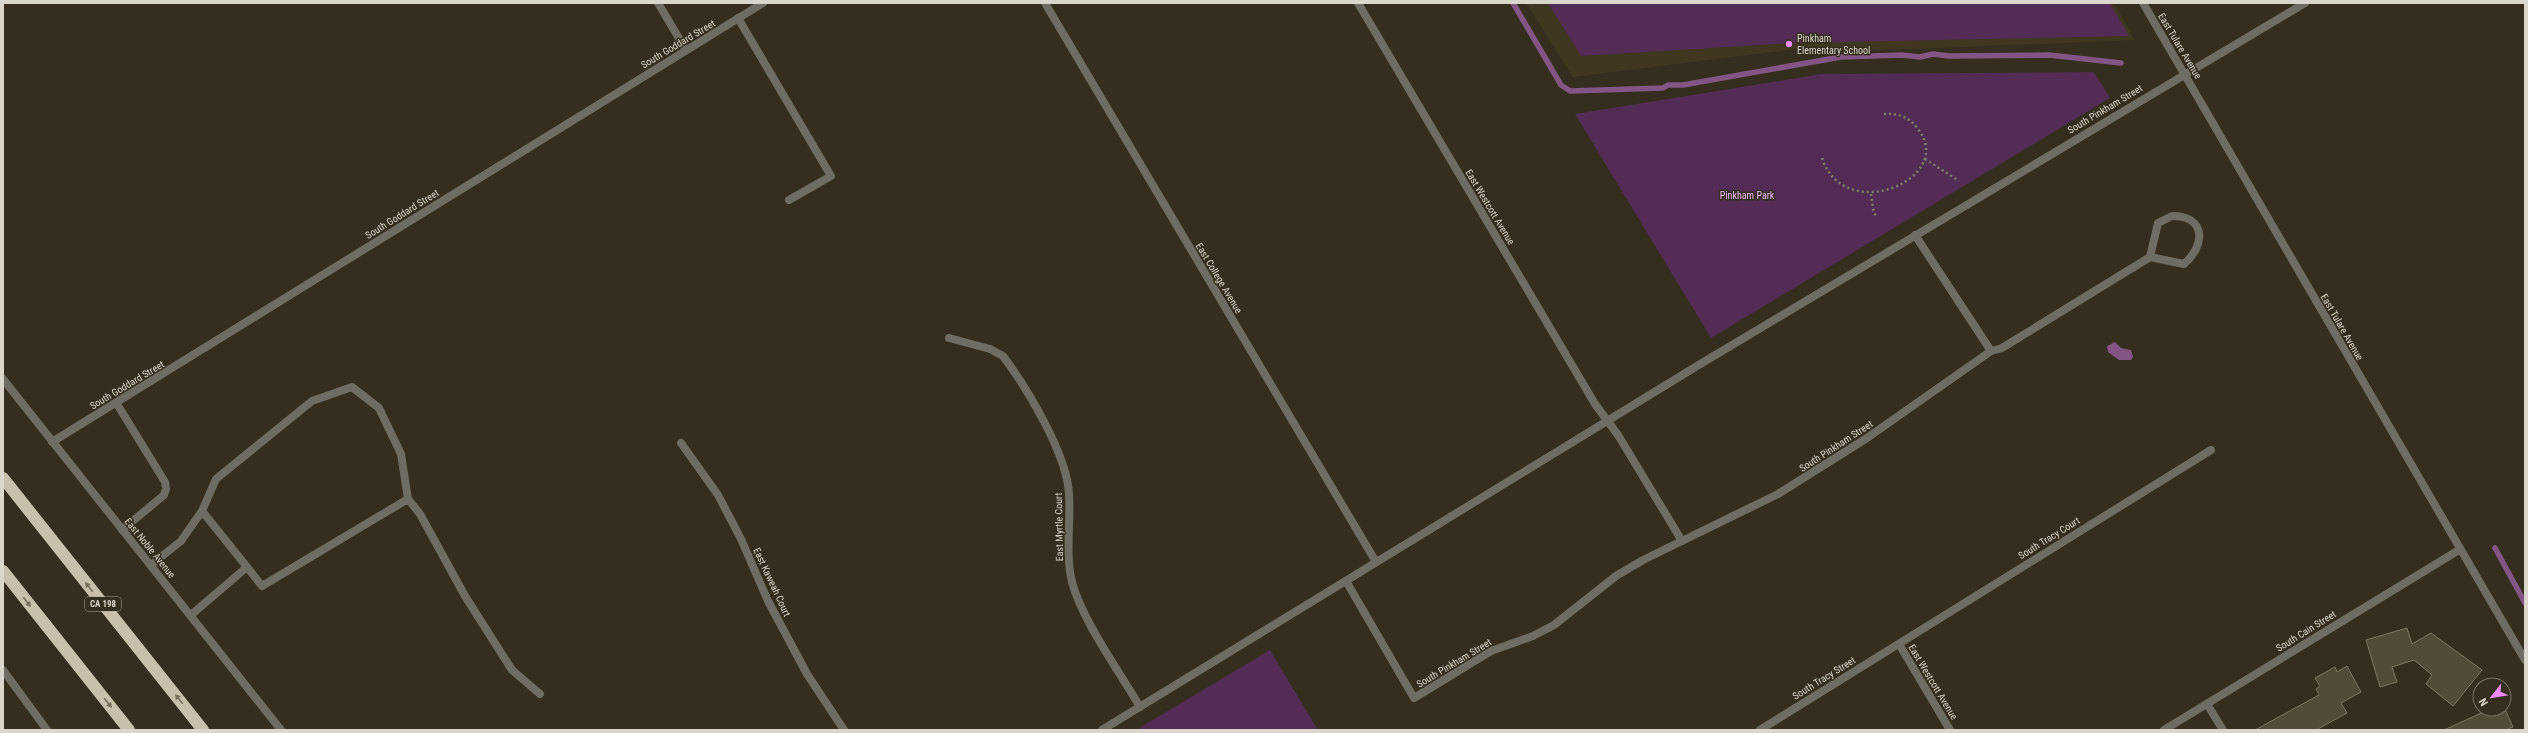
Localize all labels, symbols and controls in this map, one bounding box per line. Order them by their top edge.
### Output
street label: East Tulare Avenue [2156,11,2204,81]
street label: South Goddard Street [639,18,717,70]
place label: Pinkham Elementary School [1797,33,1870,56]
marker: Pinkham Elementary School [1784,39,1794,49]
street label: South Pinkham Street [2066,82,2144,136]
street label: East Westcott Avenue [1463,167,1517,247]
street label: South Goddard Street [363,187,441,241]
park label: Pinkham Park [1720,190,1775,201]
street label: East College Avenue [1194,241,1245,315]
street label: East Tulare Avenue [2319,292,2366,362]
street label: South Goddard Street [88,359,166,411]
street label: South Pinkham Street [1797,418,1875,474]
street label: East Myrtle Court [1053,493,1065,561]
street label: South Tracy Court [2016,515,2082,561]
street label: East Noble Avenue [123,516,178,580]
street label: East Kaweah Court [751,546,793,618]
one-way arrow [85,581,93,592]
one-way arrow [23,596,32,607]
road number: CA 198 [85,597,121,611]
street label: South Cain Street [2274,608,2338,654]
street label: South Pinkham Street [1415,636,1493,690]
street label: East Westcott Avenue [1906,642,1960,722]
street label: South Tracy Street [1791,654,1857,702]
north arrow [2472,677,2512,717]
one-way arrow [174,694,183,705]
text: N [2476,695,2491,708]
one-way arrow [104,698,112,709]

